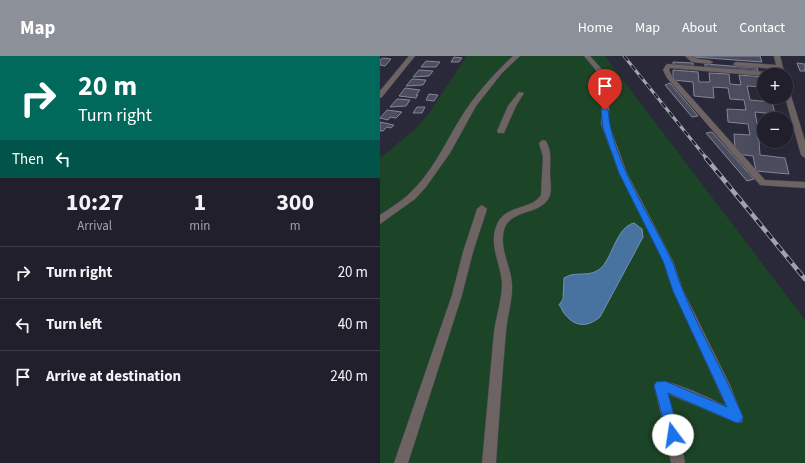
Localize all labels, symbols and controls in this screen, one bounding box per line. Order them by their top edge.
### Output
text: Map [20,15,55,42]
text: Home [578,18,613,38]
text: Map [635,18,660,38]
text: About [682,18,717,38]
text: Contact [739,18,785,38]
text: 20 m [78,66,137,106]
map controls [757,68,793,148]
button: + [757,68,793,104]
pin [588,69,622,110]
icon: right [12,72,64,124]
icon: arrive [594,75,616,97]
text: Turn right [78,103,152,128]
button: − [757,112,793,148]
icon: left [52,148,74,170]
text: Then [12,149,44,170]
text: 10:27 [66,185,124,220]
text: 1 [194,185,206,220]
text: 300 [276,185,314,220]
text: Arrival [77,217,112,235]
text: min [189,217,210,235]
text: m [290,217,301,235]
icon: right [12,262,34,284]
text: Turn right [46,262,112,283]
text: 20 m [338,262,368,283]
icon: left [12,314,34,336]
text: Turn left [46,314,102,335]
text: 40 m [338,314,368,335]
icon: arrive [12,366,34,388]
text: Arrive at destination [46,366,181,387]
text: 240 m [330,366,368,387]
position arrow [652,414,694,456]

